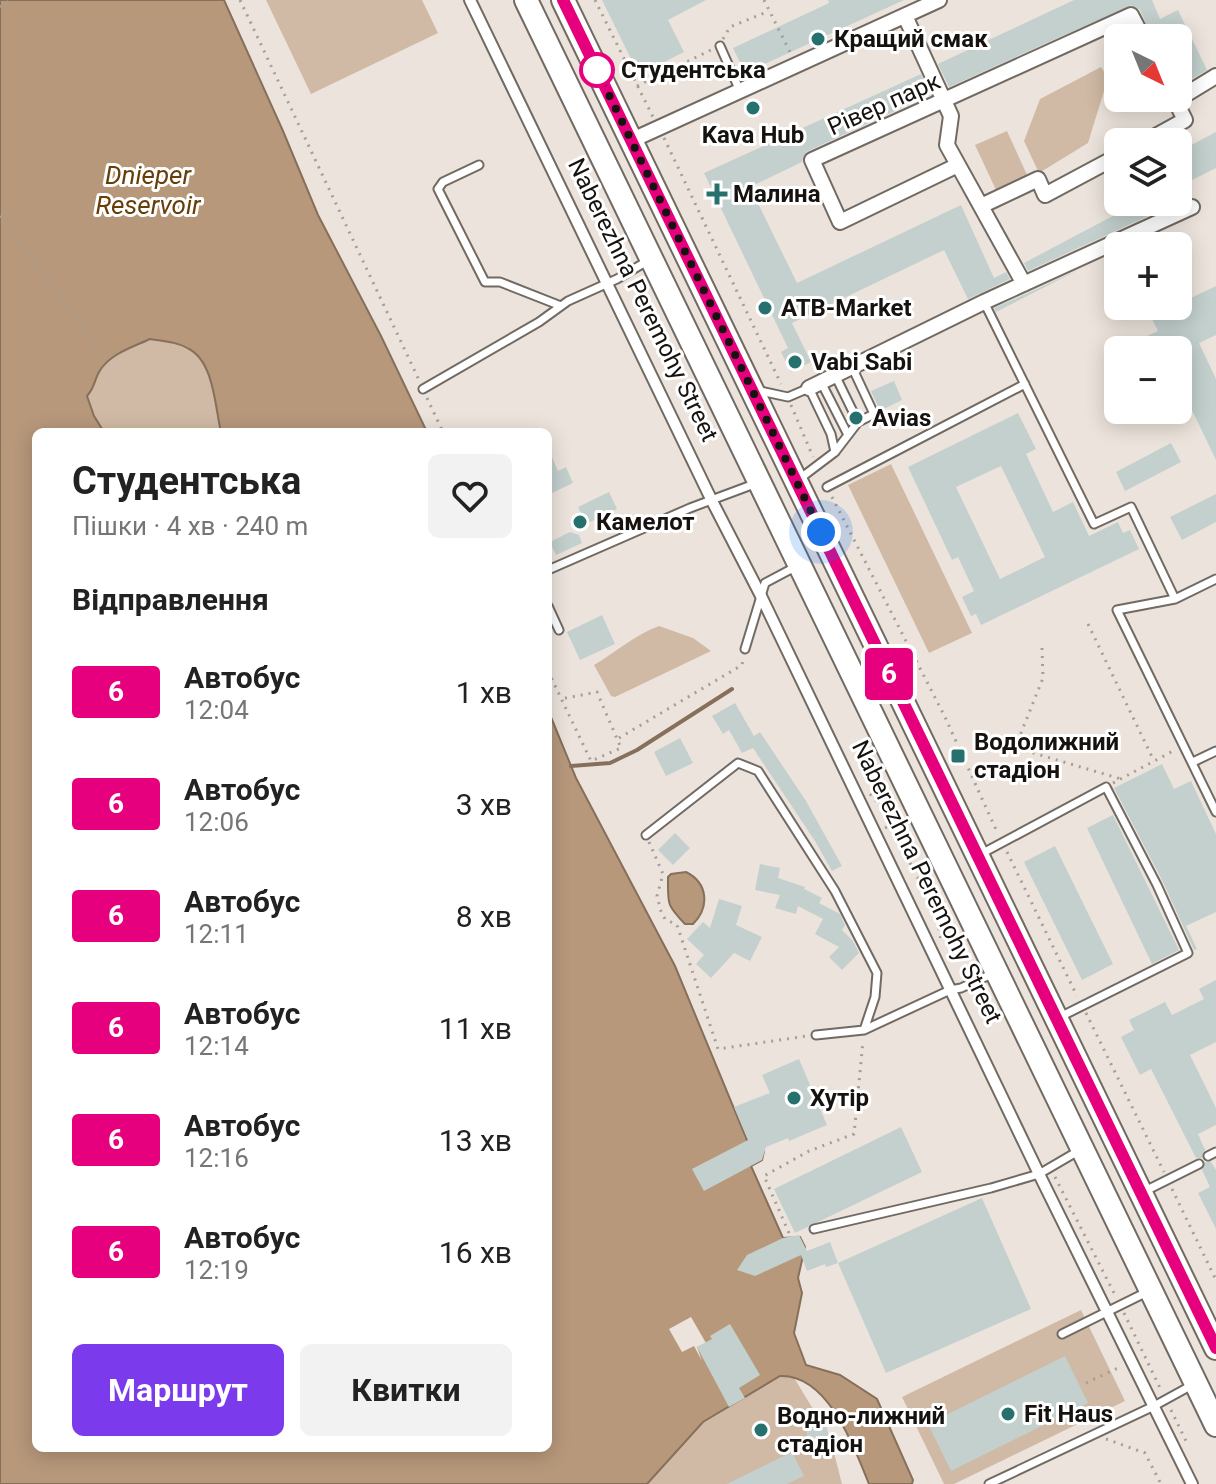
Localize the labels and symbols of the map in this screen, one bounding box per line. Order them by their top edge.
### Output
north arrow [1104,24,1192,112]
place label: Кращий смак [834,25,988,53]
marker: Кращий смак [809,30,827,48]
marker: Студентська [580,53,614,87]
place label: Студентська [621,56,766,84]
street label: Рівер парк [823,67,945,141]
marker: Kava Hub [744,99,762,117]
place label: Kava Hub [702,121,804,149]
street label: Naberezhna Peremohy Street [562,154,724,446]
water label: Dnieper Reservoir [95,160,202,220]
place label: Малина [733,180,821,208]
marker: Малина [708,185,726,203]
place label: ATB-Market [781,294,912,322]
marker: ATB-Market [756,299,774,317]
place label: Vabi Sabi [811,348,912,376]
marker: Vabi Sabi [786,353,804,371]
place label: Avias [872,404,931,432]
marker: Avias [847,409,865,427]
place label: Камелот [596,508,695,536]
your location [801,512,841,552]
marker: Камелот [571,513,589,531]
line badge: 6 [863,648,915,700]
place label: Водолижний стадіон [974,728,1119,784]
street label: Naberezhna Peremohy Street [846,736,1008,1028]
marker: Водолижний стадіон [949,747,967,765]
place label: Хутір [810,1084,869,1112]
marker: Хутір [785,1089,803,1107]
place label: Fit Haus [1024,1400,1113,1428]
place label: Водно-лижний стадіон [777,1402,945,1458]
marker: Fit Haus [999,1405,1017,1423]
marker: Водно-лижний стадіон [752,1421,770,1439]

